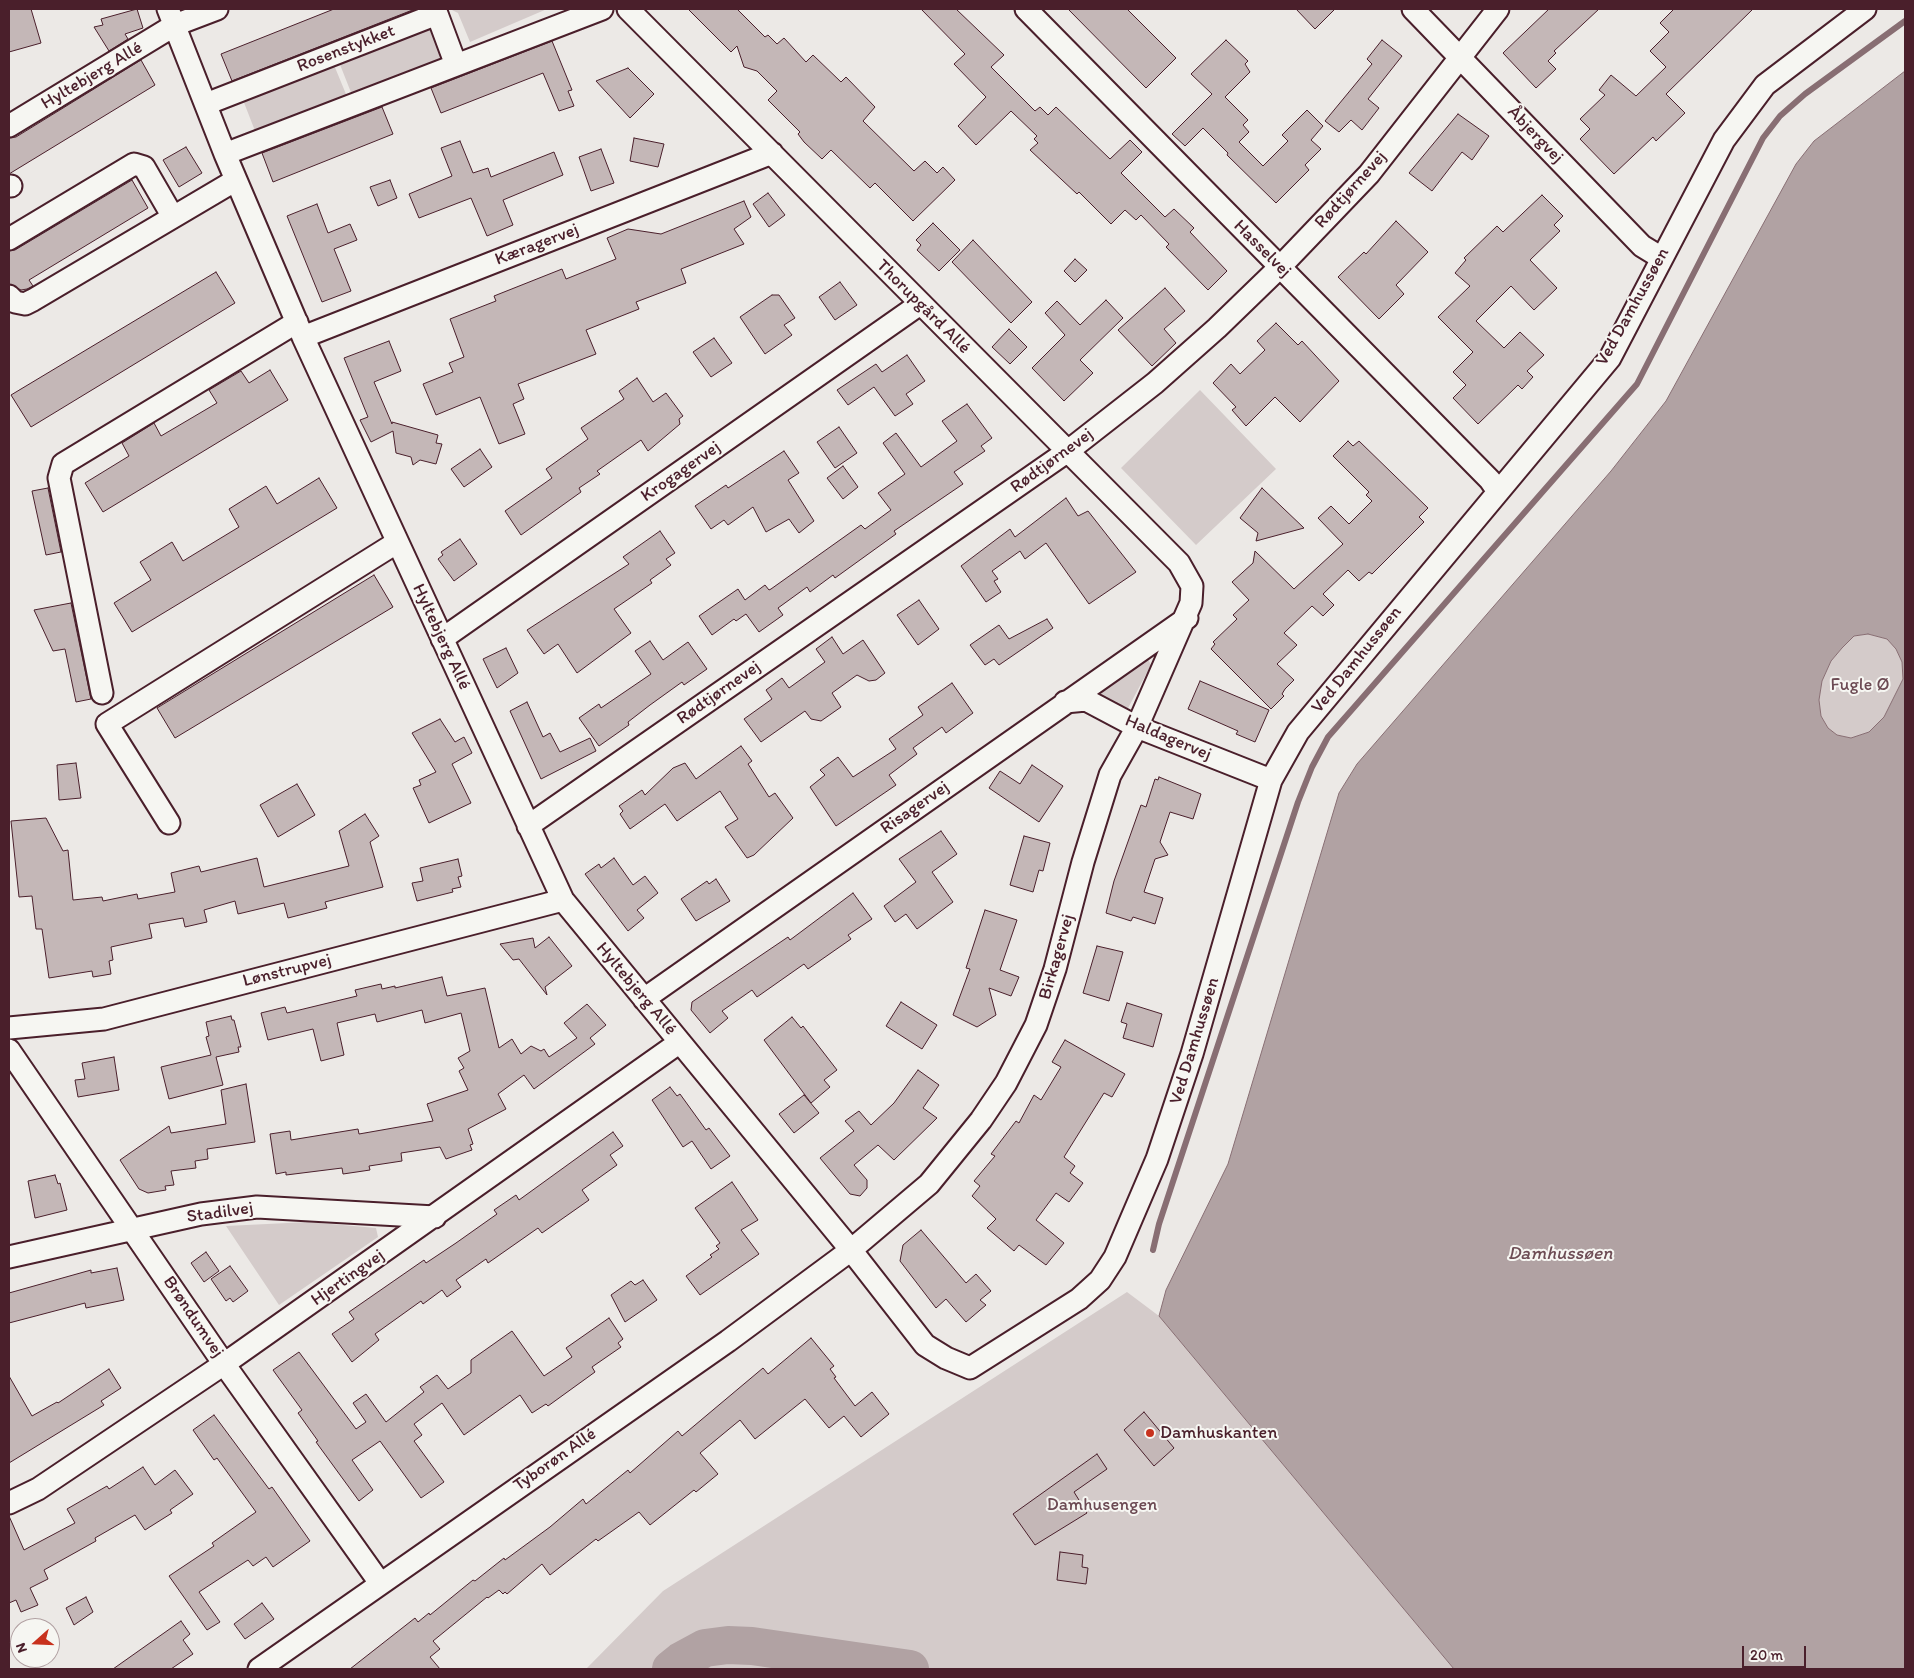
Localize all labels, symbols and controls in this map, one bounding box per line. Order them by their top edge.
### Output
street label: Rosenstykket [294,20,398,78]
street label: Hyltebjerg Allé [37,37,147,115]
street label: Åbjergvej [1502,102,1568,168]
street label: Rødtjørnevej [1310,147,1392,233]
street label: Hasselvej [1229,216,1295,282]
street label: Kæragervej [492,219,582,271]
street label: Ved Damhussøen [1592,244,1674,370]
street label: Thorupgård Allé [871,255,975,359]
street label: Rødtjørnevej [1006,424,1098,498]
street label: Krogagervej [637,437,725,507]
street label: Hyltebjerg Allé [407,581,475,693]
street label: Ved Damhussøen [1307,602,1407,718]
street label: Rødtjørnevej [673,656,765,730]
park label: Fugle Ø [1830,674,1890,696]
street label: Haldagervej [1122,710,1214,766]
street label: Risagervej [877,777,953,839]
street label: Birkagervej [1035,912,1079,1002]
street label: Hyltebjerg Allé [591,938,681,1040]
street label: Lønstrupvej [240,950,334,992]
street label: Ved Damhussøen [1165,975,1225,1107]
street label: Stadilvej [185,1198,255,1228]
water label: Damhussøen [1508,1243,1612,1265]
street label: Hjertingvej [307,1245,389,1311]
street label: Brøndumvej [158,1272,228,1362]
place label: Damhuskanten [1160,1422,1277,1444]
street label: Tyborøn Allé [509,1424,601,1496]
marker: Damhuskanten [1144,1427,1156,1439]
park label: Damhusengen [1047,1494,1157,1516]
north arrow [10,1618,60,1668]
scale bar [1744,1636,1808,1668]
text: N [12,1641,31,1655]
text: 20 m [1750,1646,1783,1664]

